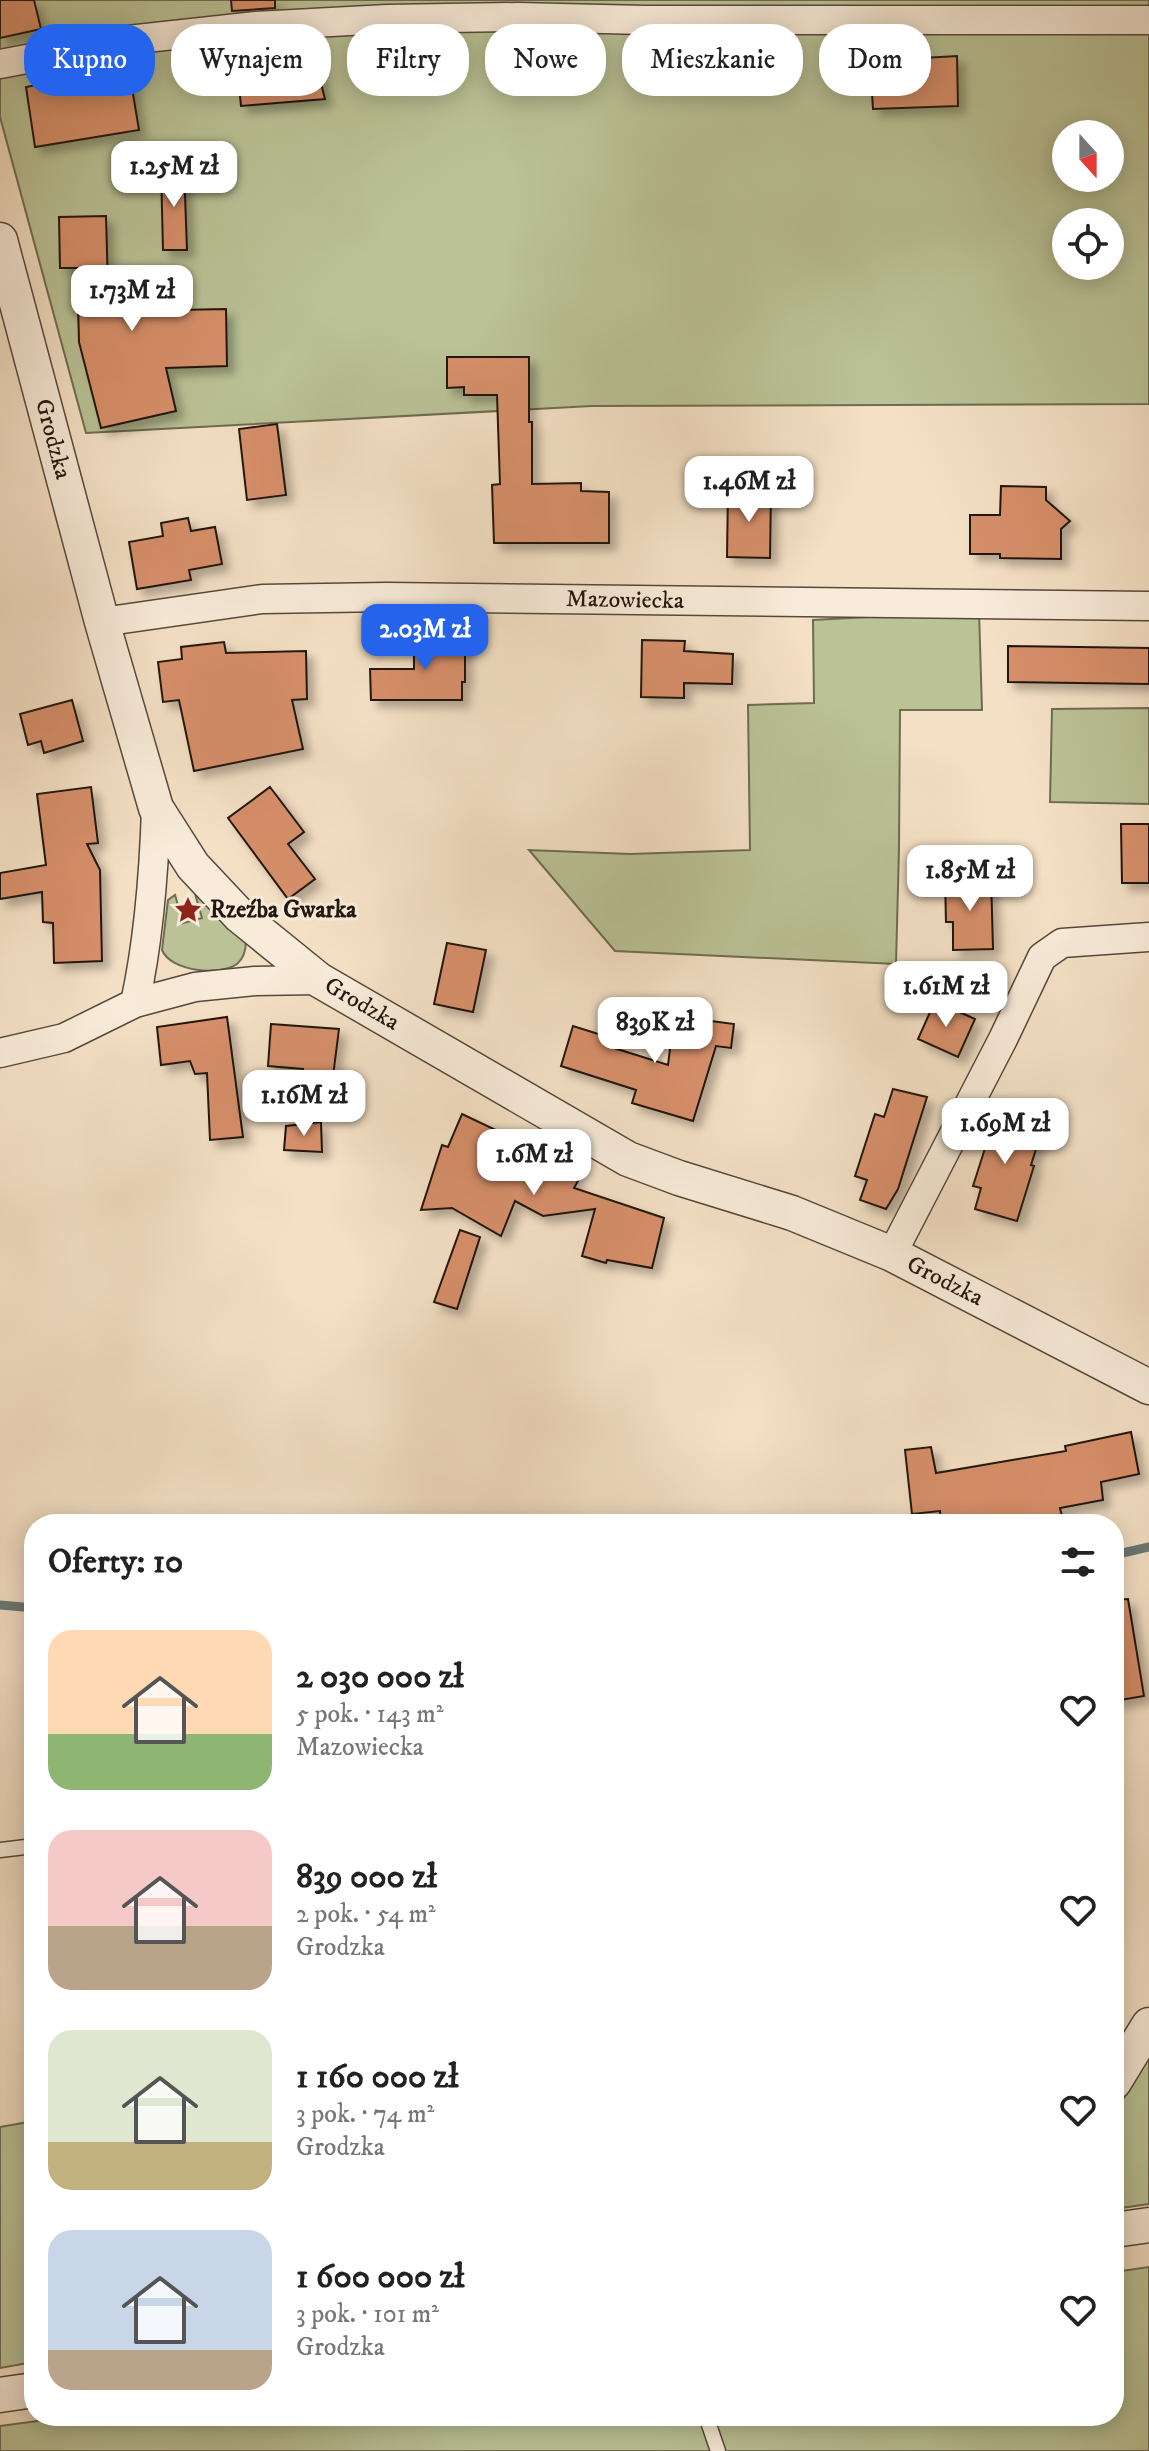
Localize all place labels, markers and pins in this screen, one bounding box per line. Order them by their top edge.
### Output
pin: 1.25M zł [91,141,257,209]
pin: 1.73M zł [49,265,215,333]
pin: 1.46M zł [666,456,832,524]
pin: 2.03M zł [342,604,508,672]
pin: 1.85M zł [887,845,1053,913]
place icon: Rzeźba Gwarka [173,895,203,925]
place label: Rzeźba Gwarka [210,895,357,925]
pin: 1.61M zł [863,961,1029,1029]
pin: 839K zł [581,997,729,1065]
pin: 1.16M zł [221,1070,387,1138]
pin: 1.69M zł [922,1098,1088,1166]
pin: 1.6M zł [460,1129,608,1197]

